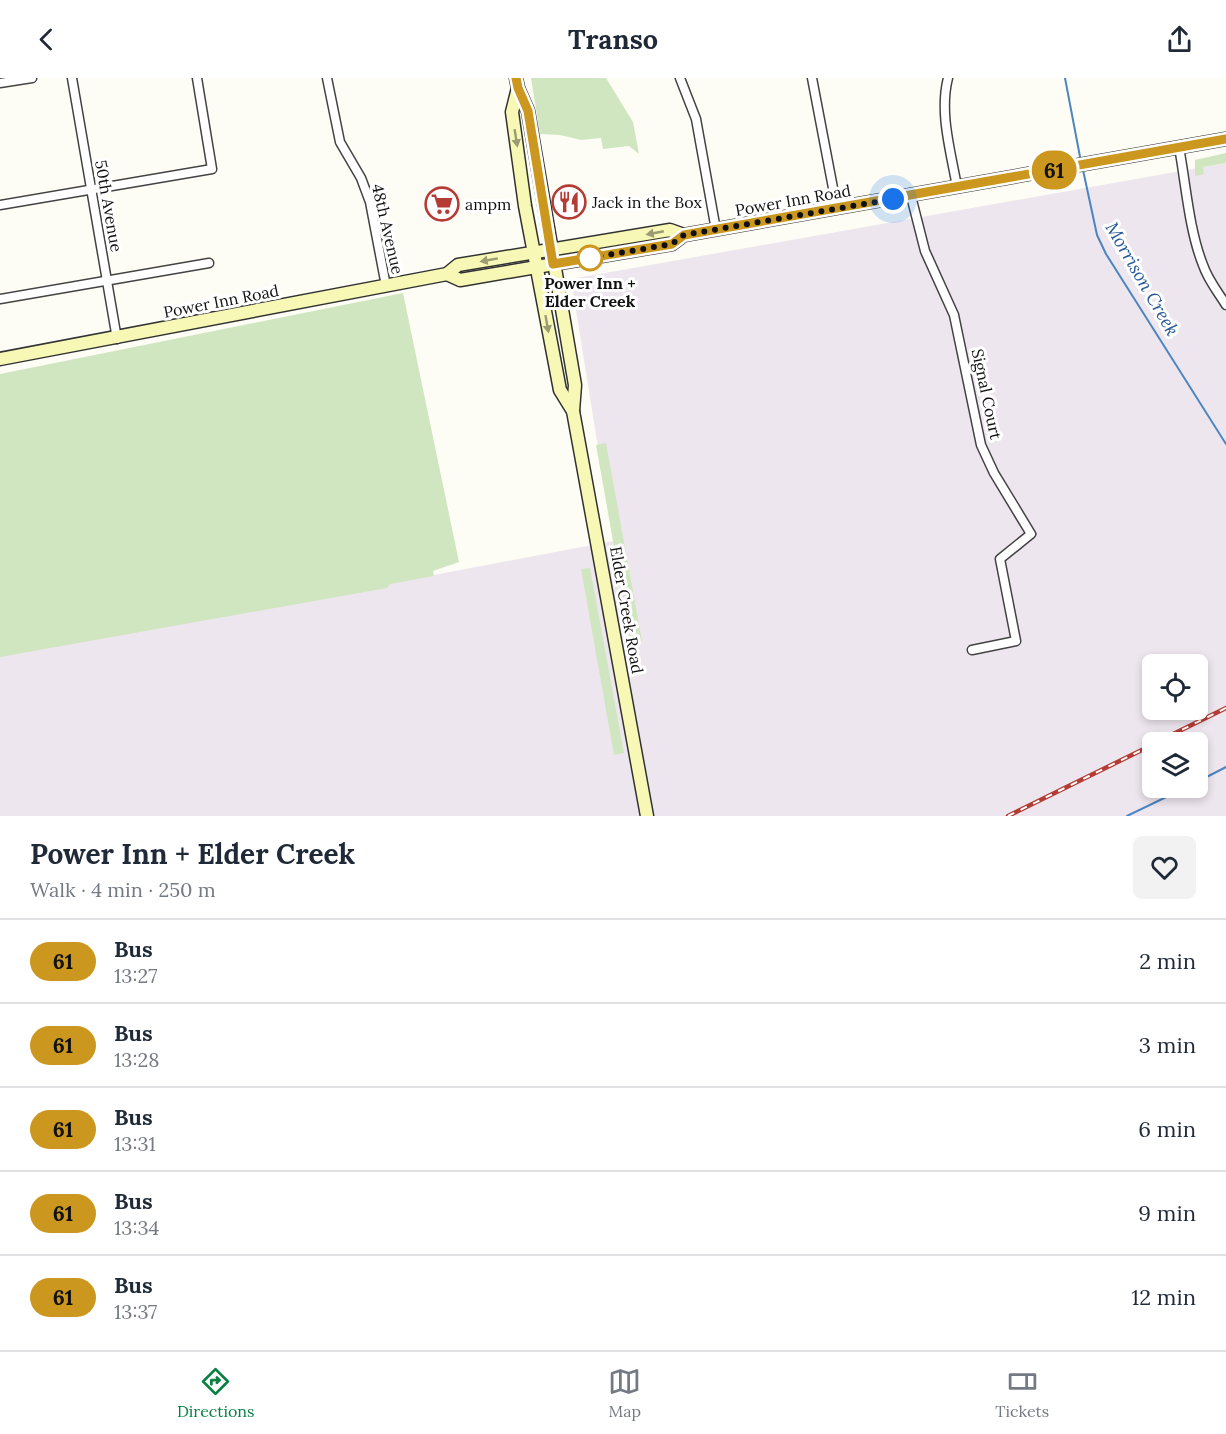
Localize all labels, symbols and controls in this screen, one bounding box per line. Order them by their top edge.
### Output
text: Transo [568,22,658,56]
icon: back [30,23,63,56]
icon: share [1163,23,1196,56]
one-way arrow [511,128,520,147]
line badge: 61 [1027,150,1081,190]
text: 61 [1044,157,1064,184]
street label: 50th Avenue [91,158,127,254]
street label: Power Inn Road [734,180,853,220]
street label: 48th Avenue [368,182,408,276]
restaurant icon: Jack in the Box [551,184,587,220]
your location [878,184,908,214]
supermarket icon: ampm [424,186,460,222]
place label: Jack in the Box [591,192,703,212]
place label: ampm [465,194,511,214]
water label: Morrison Creek [1101,218,1184,340]
one-way arrow [645,229,664,238]
marker: Power Inn + Elder Creek [577,245,603,271]
one-way arrow [480,256,499,265]
place label: Power Inn + Elder Creek [544,273,636,311]
street label: Power Inn Road [162,280,281,322]
one-way arrow [543,315,552,334]
street label: Signal Court [968,347,1007,442]
street label: Elder Creek Road [606,545,648,676]
map controls [1142,654,1208,798]
button: locate [1142,654,1208,720]
button: layers [1142,732,1208,798]
text: Power Inn + Elder Creek [30,836,355,872]
button: heart [1133,836,1196,899]
text: Walk · 4 min · 250 m [30,877,216,902]
text: Bus [114,935,153,963]
text: 2 min [1139,947,1196,975]
text: 61 [53,948,73,975]
text: 13:27 [114,963,157,988]
text: Bus [114,1019,153,1047]
text: 3 min [1139,1031,1196,1059]
text: 61 [53,1032,73,1059]
text: 13:28 [114,1047,159,1072]
text: Bus [114,1103,153,1131]
text: 6 min [1138,1115,1196,1143]
text: 61 [53,1116,73,1143]
text: 13:31 [114,1131,156,1156]
text: Bus [114,1187,153,1215]
text: 9 min [1138,1199,1196,1227]
text: 61 [53,1200,73,1227]
text: 13:34 [114,1215,159,1240]
text: Bus [114,1271,153,1299]
text: 12 min [1131,1283,1196,1311]
text: 61 [53,1284,73,1311]
text: 13:37 [114,1299,157,1324]
tab: Directions [177,1365,254,1421]
tab: Map [608,1365,641,1421]
tab: Tickets [995,1365,1049,1421]

